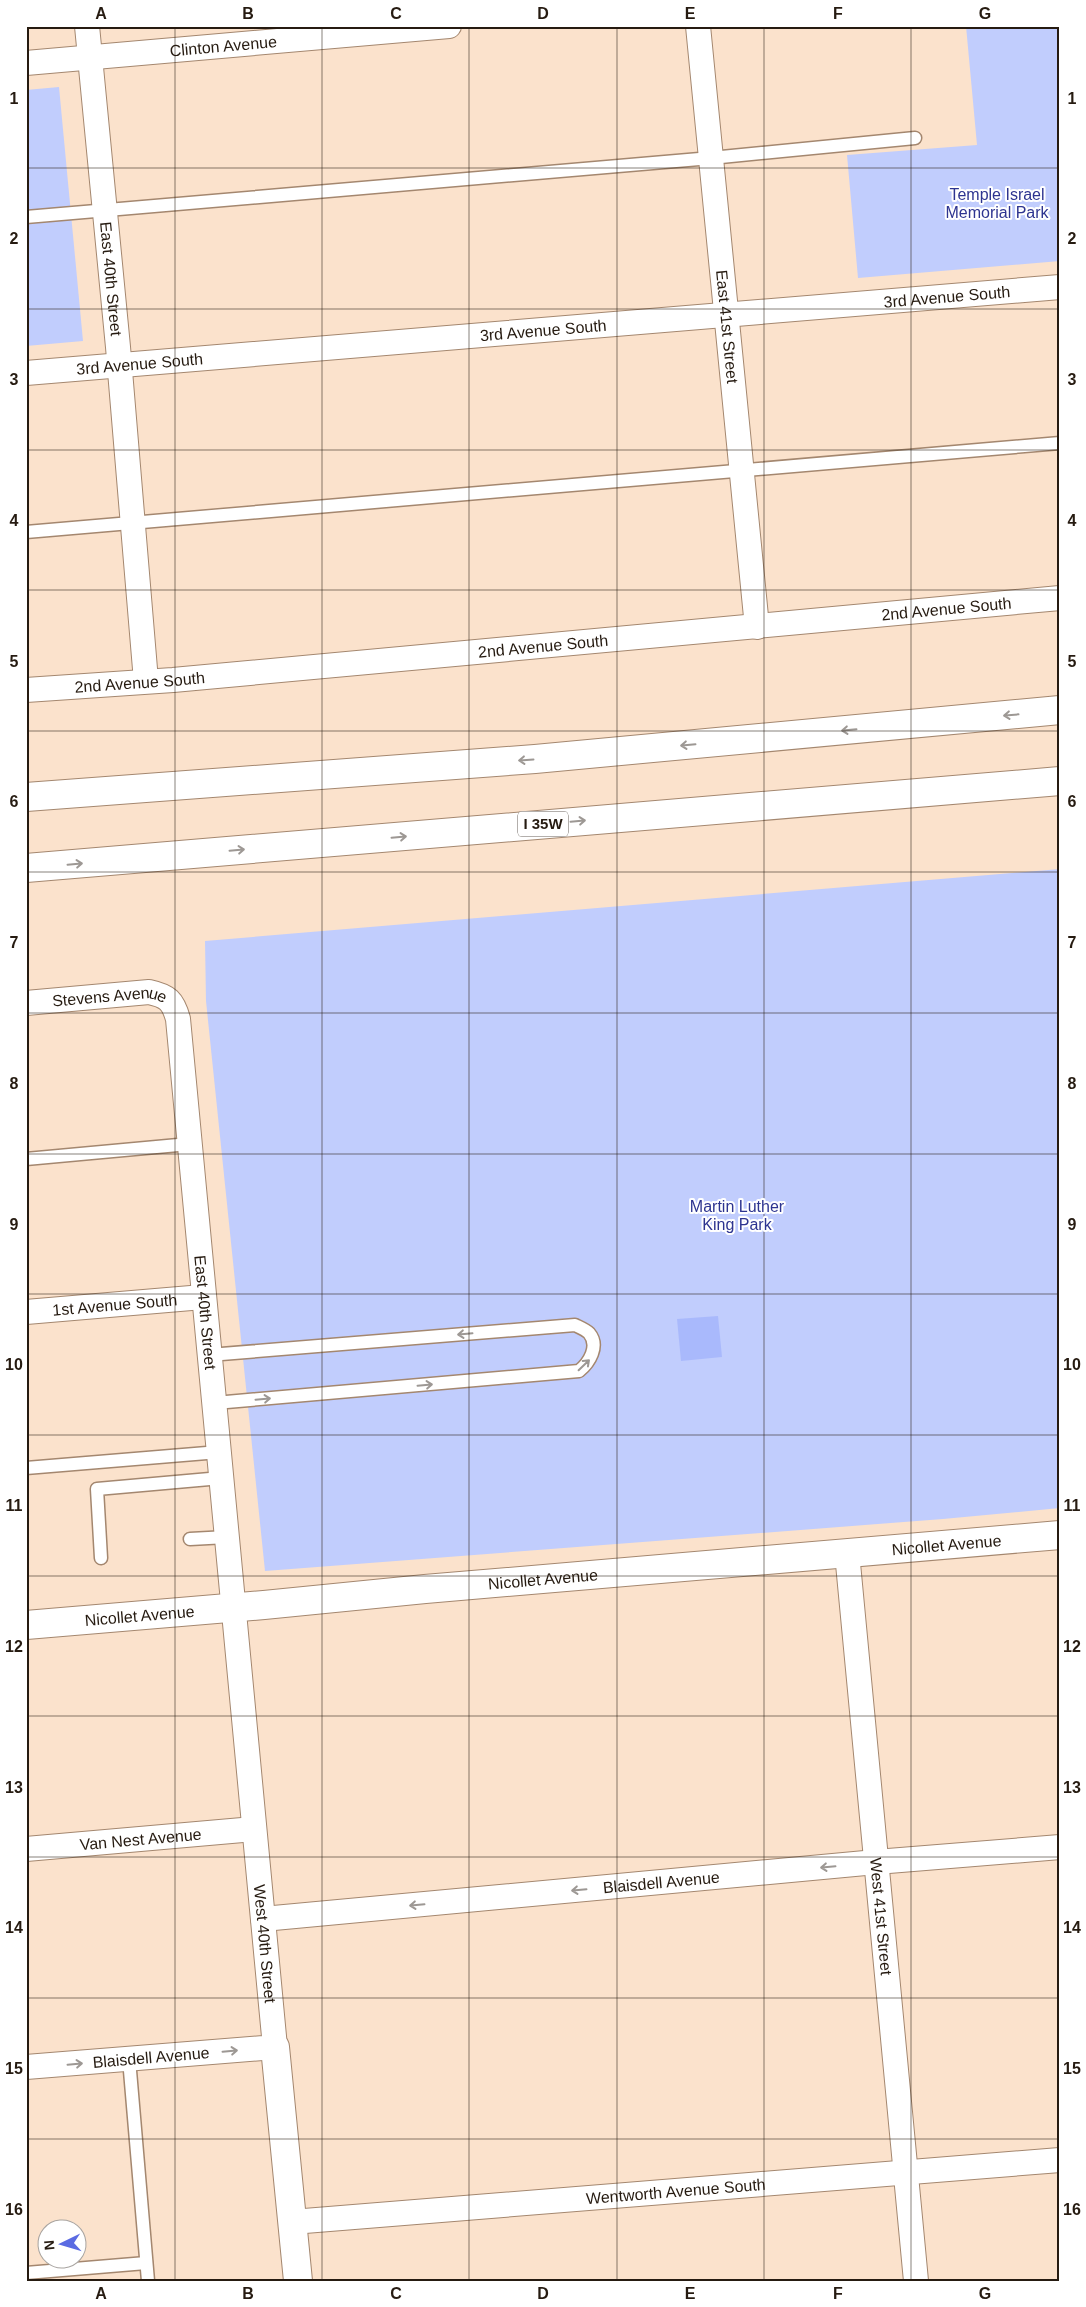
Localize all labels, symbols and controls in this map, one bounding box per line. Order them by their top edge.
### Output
text: A [95,5,107,22]
text: B [242,5,254,22]
text: C [390,5,402,22]
text: D [537,5,549,22]
text: E [685,5,696,22]
text: F [833,5,843,22]
text: G [979,5,991,22]
street label: Clinton Avenue [169,33,278,59]
text: 1 [10,90,19,107]
text: 1 [1068,90,1077,107]
park label: Temple Israel Memorial Park [945,186,1050,221]
street label: East 40th Street [97,221,125,337]
text: 2 [10,230,19,247]
text: 2 [1068,230,1077,247]
street label: East 41st Street [713,269,741,385]
street label: 3rd Avenue South [883,283,1011,311]
street label: 3rd Avenue South [479,317,607,344]
street label: 3rd Avenue South [76,350,204,378]
text: 3 [10,371,19,388]
text: 3 [1068,371,1077,388]
text: 4 [10,512,19,529]
text: 4 [1068,512,1077,529]
street label: 2nd Avenue South [881,595,1012,623]
street label: 2nd Avenue South [477,632,609,661]
text: 5 [10,653,19,670]
text: 5 [1068,653,1077,670]
street label: 2nd Avenue South [74,669,206,696]
one-way arrow [1004,710,1020,719]
one-way arrow [842,725,858,735]
one-way arrow [680,740,696,750]
one-way arrow [518,755,534,765]
text: 6 [10,793,19,810]
text: 6 [1068,793,1077,810]
road number: I 35W [518,812,568,836]
one-way arrow [570,816,586,826]
one-way arrow [390,832,406,841]
one-way arrow [228,846,244,855]
one-way arrow [67,859,83,869]
text: 7 [10,934,19,951]
text: 7 [1068,934,1077,951]
street label: Stevens Avenue [51,984,170,1010]
text: 8 [10,1075,19,1092]
text: 8 [1068,1075,1077,1092]
park label: Martin Luther King Park [690,1198,785,1233]
text: 9 [10,1216,19,1233]
text: 9 [1068,1216,1077,1233]
street label: East 40th Street [191,1254,219,1371]
street label: 1st Avenue South [52,1291,178,1319]
one-way arrow [458,1329,474,1339]
text: 10 [5,1356,23,1373]
text: 10 [1063,1356,1081,1373]
one-way arrow [578,1359,590,1371]
one-way arrow [417,1380,433,1390]
one-way arrow [255,1394,271,1404]
text: 11 [6,1497,23,1514]
text: 11 [1064,1497,1081,1514]
street label: Nicollet Avenue [891,1532,1002,1558]
street label: Nicollet Avenue [487,1566,599,1593]
street label: Nicollet Avenue [84,1603,195,1629]
text: 12 [5,1638,23,1655]
text: 12 [1063,1638,1081,1655]
text: 13 [5,1779,23,1796]
text: 13 [1063,1779,1081,1796]
street label: Van Nest Avenue [79,1826,202,1853]
street label: West 41st Street [867,1857,895,1977]
one-way arrow [820,1862,836,1871]
street label: Blaisdell Avenue [602,1869,721,1896]
street label: West 40th Street [251,1884,279,2004]
one-way arrow [571,1885,587,1895]
one-way arrow [409,1900,425,1910]
text: 14 [5,1919,23,1936]
text: 14 [1063,1919,1081,1936]
street label: Blaisdell Avenue [92,2044,210,2071]
one-way arrow [221,2046,237,2055]
one-way arrow [67,2059,83,2068]
text: 15 [5,2060,23,2077]
text: 15 [1063,2060,1081,2077]
street label: Wentworth Avenue South [585,2176,766,2207]
text: 16 [5,2201,23,2218]
text: 16 [1063,2201,1081,2218]
north arrow [38,2220,88,2270]
text: N [41,2239,57,2251]
text: A [95,2285,107,2302]
text: B [242,2285,254,2302]
text: C [390,2285,402,2302]
text: D [537,2285,549,2302]
text: E [685,2285,696,2302]
text: F [833,2285,843,2302]
text: G [979,2285,991,2302]

